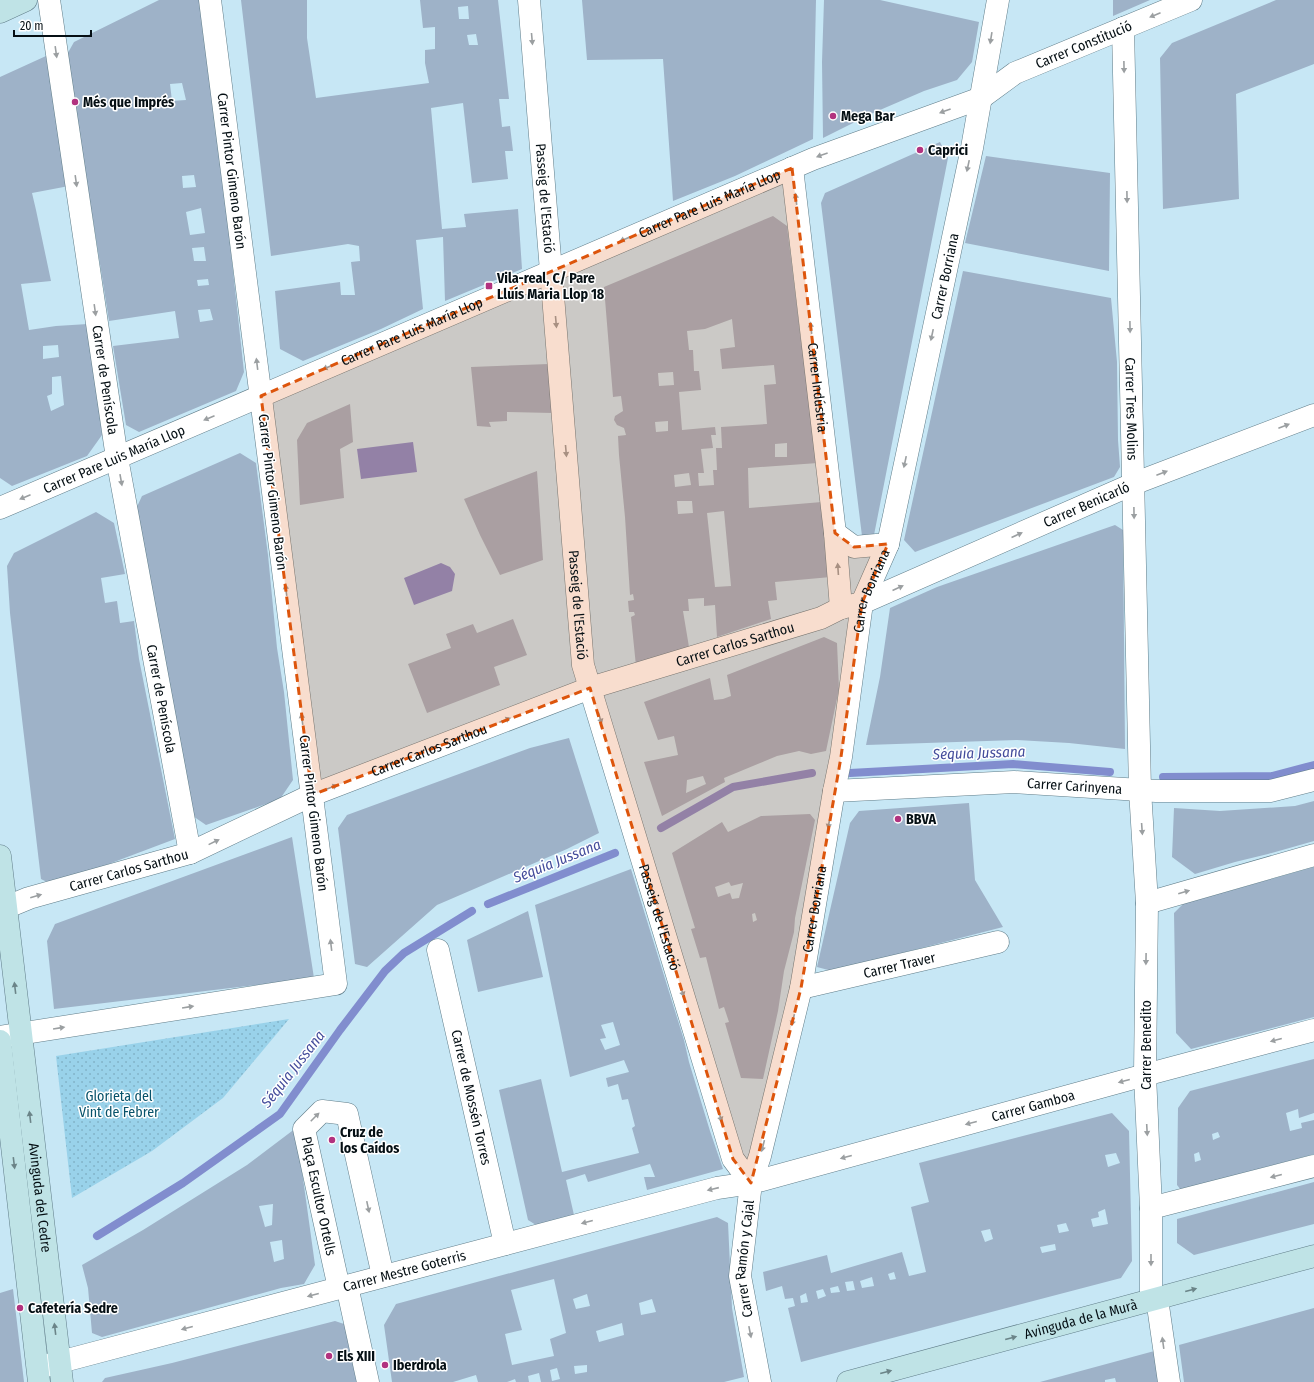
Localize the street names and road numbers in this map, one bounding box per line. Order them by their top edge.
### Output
street label: Carrer Constitució [1033,17,1135,73]
street label: Carrer Pintor Gimeno Barón [213,92,250,250]
street label: Passeig de l'Estació [532,143,558,254]
street label: Carrer Pare Luis María Llop [636,166,783,242]
street label: Carrer Borriana [928,231,963,321]
street label: Carrer Pare Luis María Llop [338,294,485,370]
street label: Carrer de Peníscola [88,324,121,436]
street label: Carrer Indústria [804,342,831,433]
street label: Carrer Tres Molins [1121,357,1141,461]
street label: Carrer Pintor Gimeno Barón [254,413,291,571]
street label: Carrer Pare Luis María Llop [41,422,188,497]
street label: Carrer Benicarló [1041,479,1132,531]
street label: Carrer Borriana [850,546,894,634]
street label: Passeig de l'Estació [565,549,591,661]
street label: Carrer Carlos Sarthou [674,619,796,670]
street label: Carrer de Peníscola [143,643,179,755]
street label: Carrer Carlos Sarthou [369,720,490,780]
street label: Carrer Pintor Gimeno Barón [295,734,332,892]
street label: Carrer Carinyena [1027,775,1123,798]
street label: Carrer Carlos Sarthou [68,846,190,895]
street label: Passeig de l'Estació [635,862,683,973]
street label: Carrer Borriana [799,864,830,954]
street label: Carrer Traver [862,949,937,982]
street label: Carrer Benedito [1138,1000,1155,1090]
street label: Carrer de Mossén Torres [447,1028,495,1167]
street label: Carrer Gamboa [990,1087,1077,1126]
street label: Plaça Escultor Ortells [298,1135,339,1257]
street label: Avinguda del Cedre [25,1142,55,1253]
street label: Carrer Ramón y Cajal [731,1199,758,1319]
street label: Carrer Mestre Goterris [341,1247,468,1296]
street label: Avinguda de la Murà [1022,1296,1139,1343]

